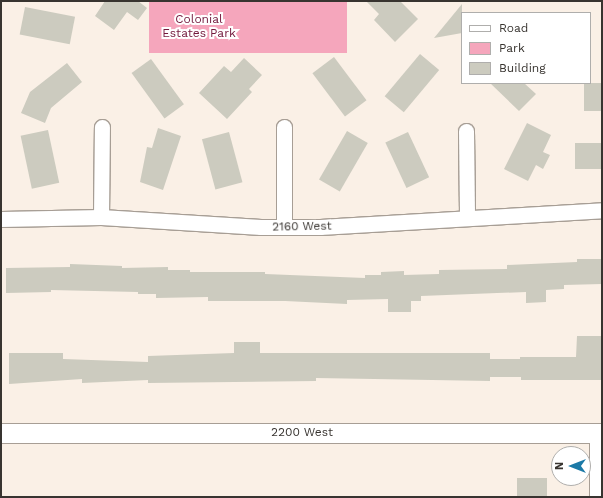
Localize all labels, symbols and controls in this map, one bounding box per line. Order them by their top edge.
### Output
legend [461,12,591,84]
park label: Colonial Estates Park [162,13,236,41]
text: Road [499,21,528,35]
text: Park [499,41,525,55]
text: Building [499,61,546,75]
street label: 2160 West [272,219,332,235]
street label: 2200 West [271,426,333,440]
north arrow [551,446,591,486]
text: N [553,462,566,470]

